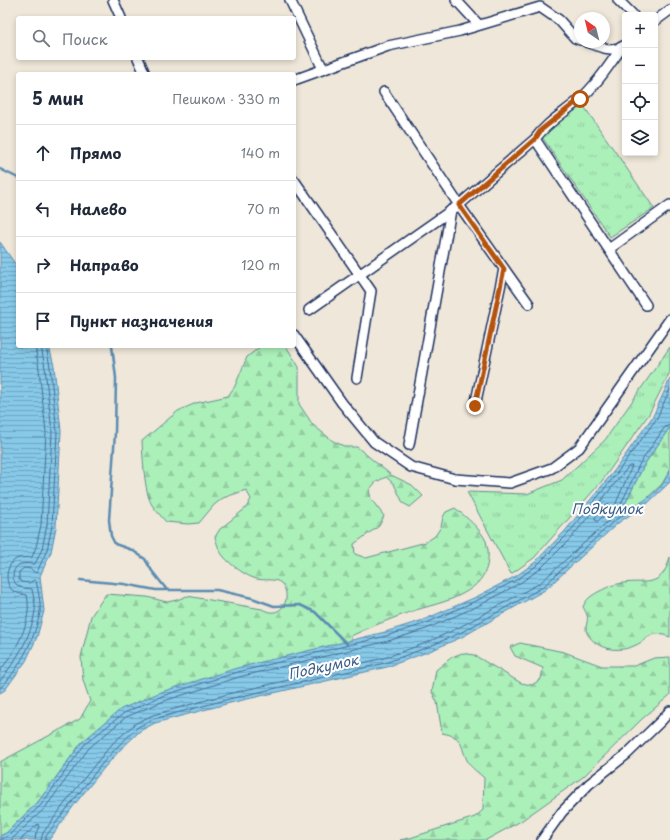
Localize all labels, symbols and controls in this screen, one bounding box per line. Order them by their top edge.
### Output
north arrow [574,12,610,48]
map controls [622,12,658,156]
button: + [622,12,658,48]
search box [16,16,296,60]
icon: search [30,27,52,49]
text: Поиск [62,27,108,50]
button: − [622,48,658,84]
button: locate [622,84,658,120]
text: 5 мин [32,85,84,111]
text: Пешком · 330 m [172,89,280,108]
route start [571,90,589,108]
button: layers [622,120,658,156]
text: Прямо [70,141,121,164]
icon: ahead [32,142,54,164]
text: 140 m [241,143,280,162]
text: Налево [70,197,127,220]
icon: left [32,198,54,220]
text: 70 m [247,199,280,218]
text: Направо [70,253,139,276]
icon: right [32,254,54,276]
text: 120 m [241,255,280,274]
text: Пункт назначения [70,309,213,332]
icon: arrive [32,310,54,332]
route end [466,397,484,415]
water label: Подкумок [571,498,644,519]
water label: Подкумок [286,648,362,684]

